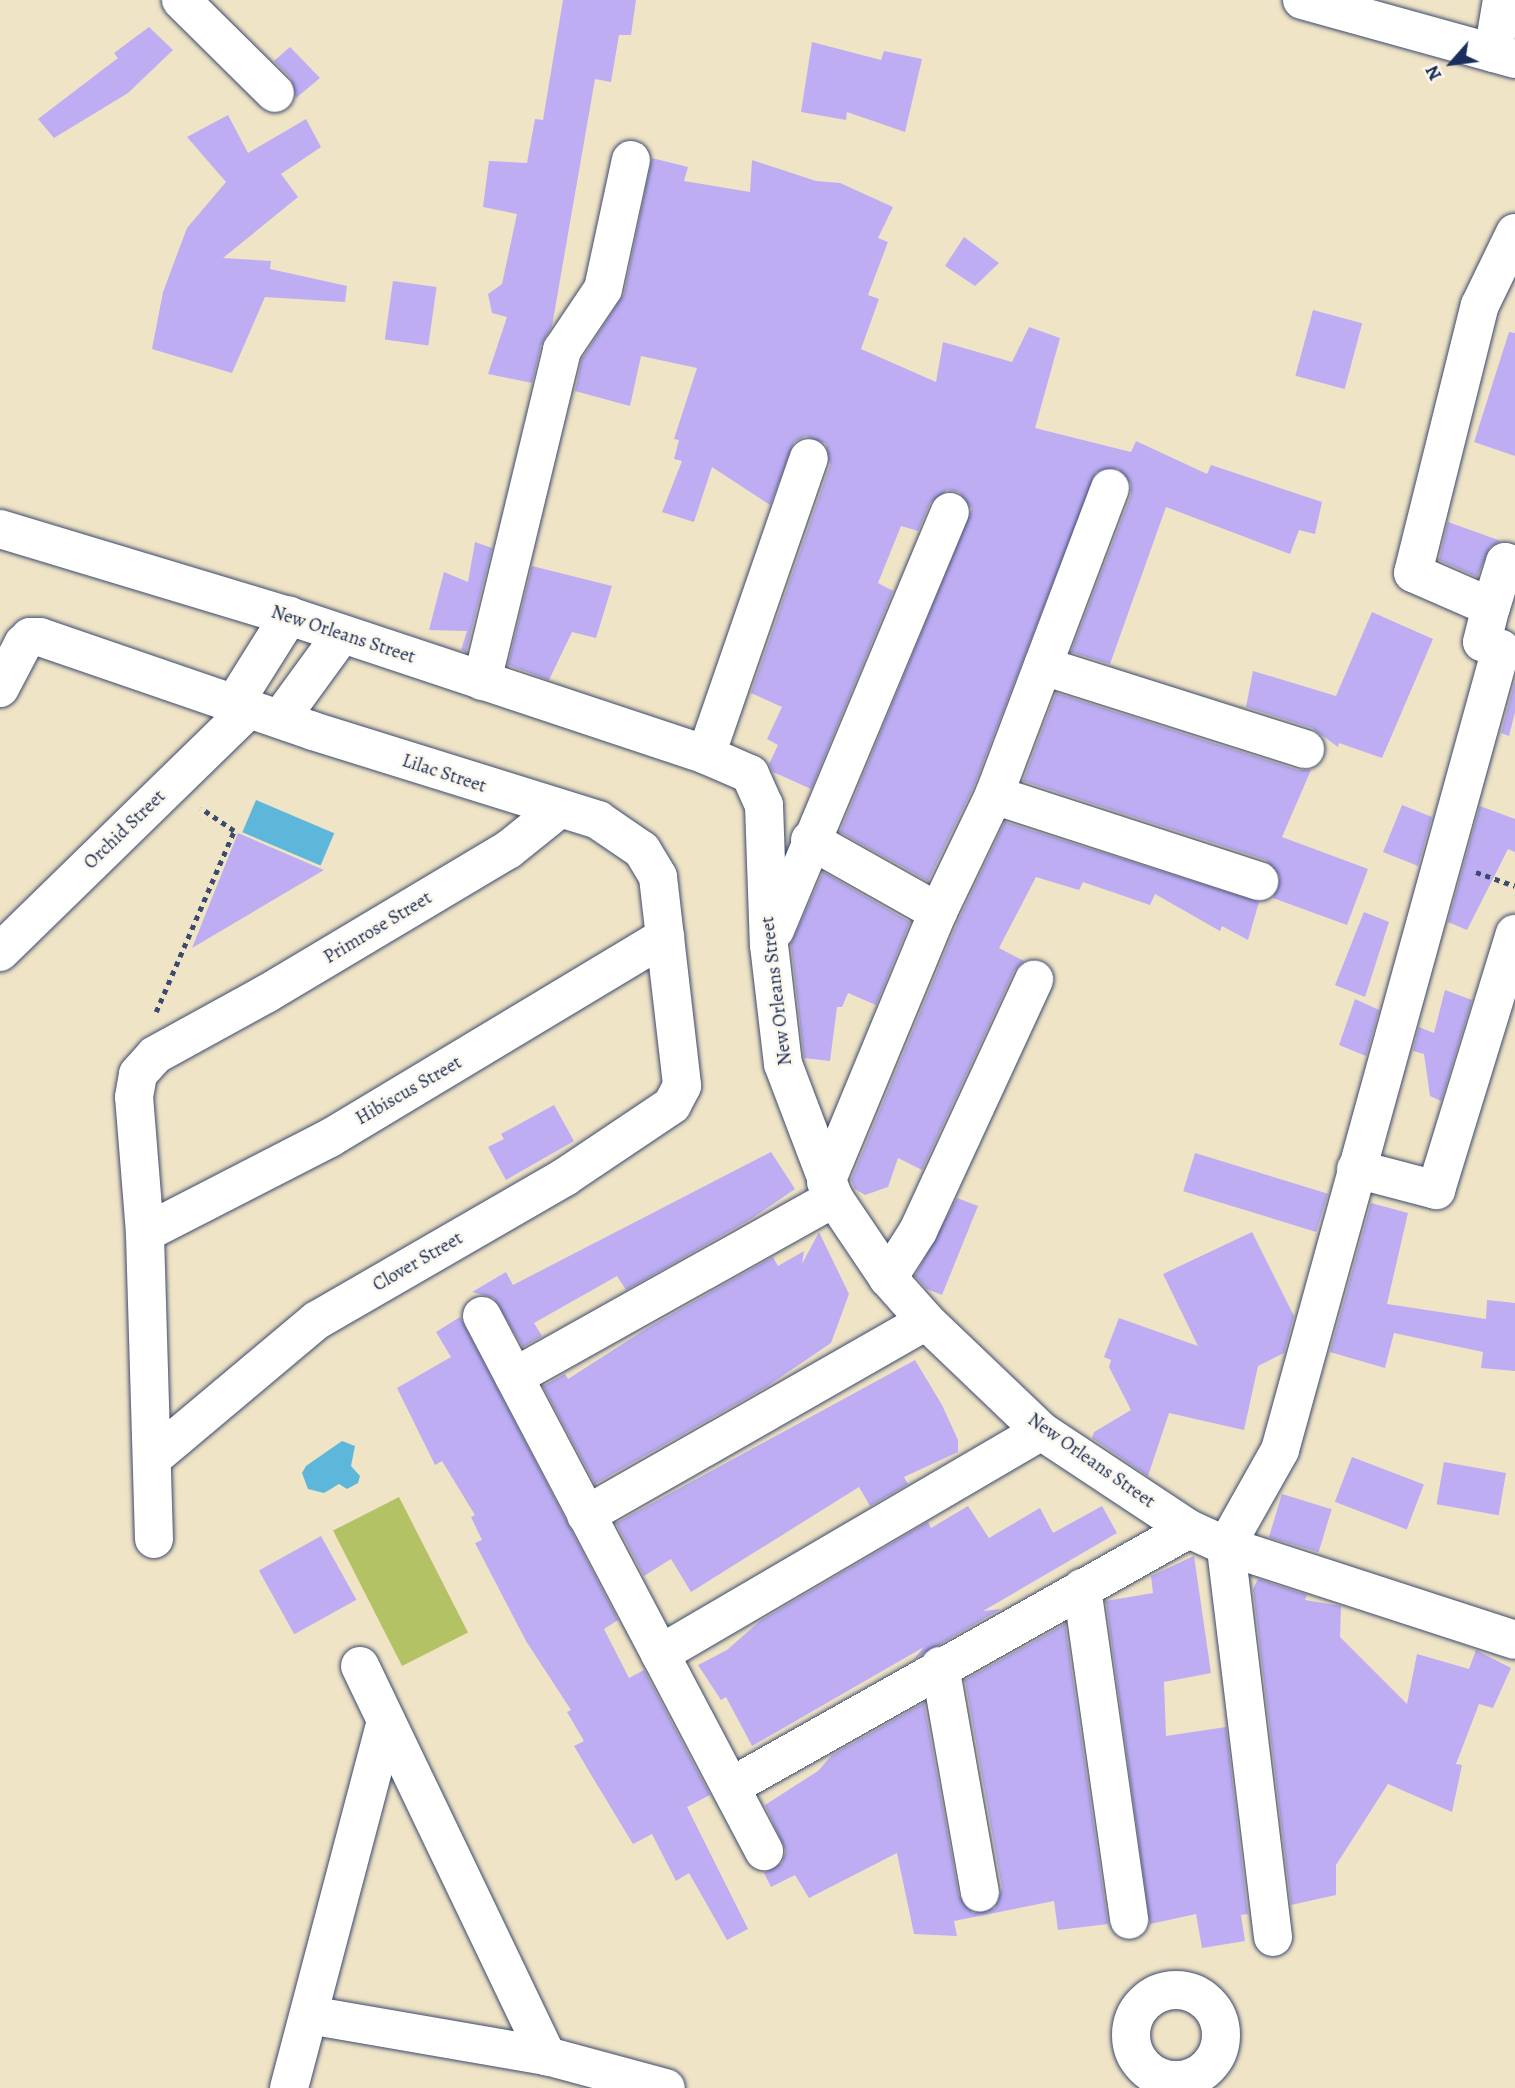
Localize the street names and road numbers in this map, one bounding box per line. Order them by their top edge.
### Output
street label: New Orleans Street [268,601,418,669]
street label: Lilac Street [399,750,489,798]
street label: Orchid Street [80,786,170,874]
street label: Primrose Street [320,887,436,969]
street label: New Orleans Street [757,915,797,1067]
street label: Hibiscus Street [352,1051,466,1131]
street label: Clover Street [369,1227,467,1297]
street label: New Orleans Street [1023,1409,1159,1513]

